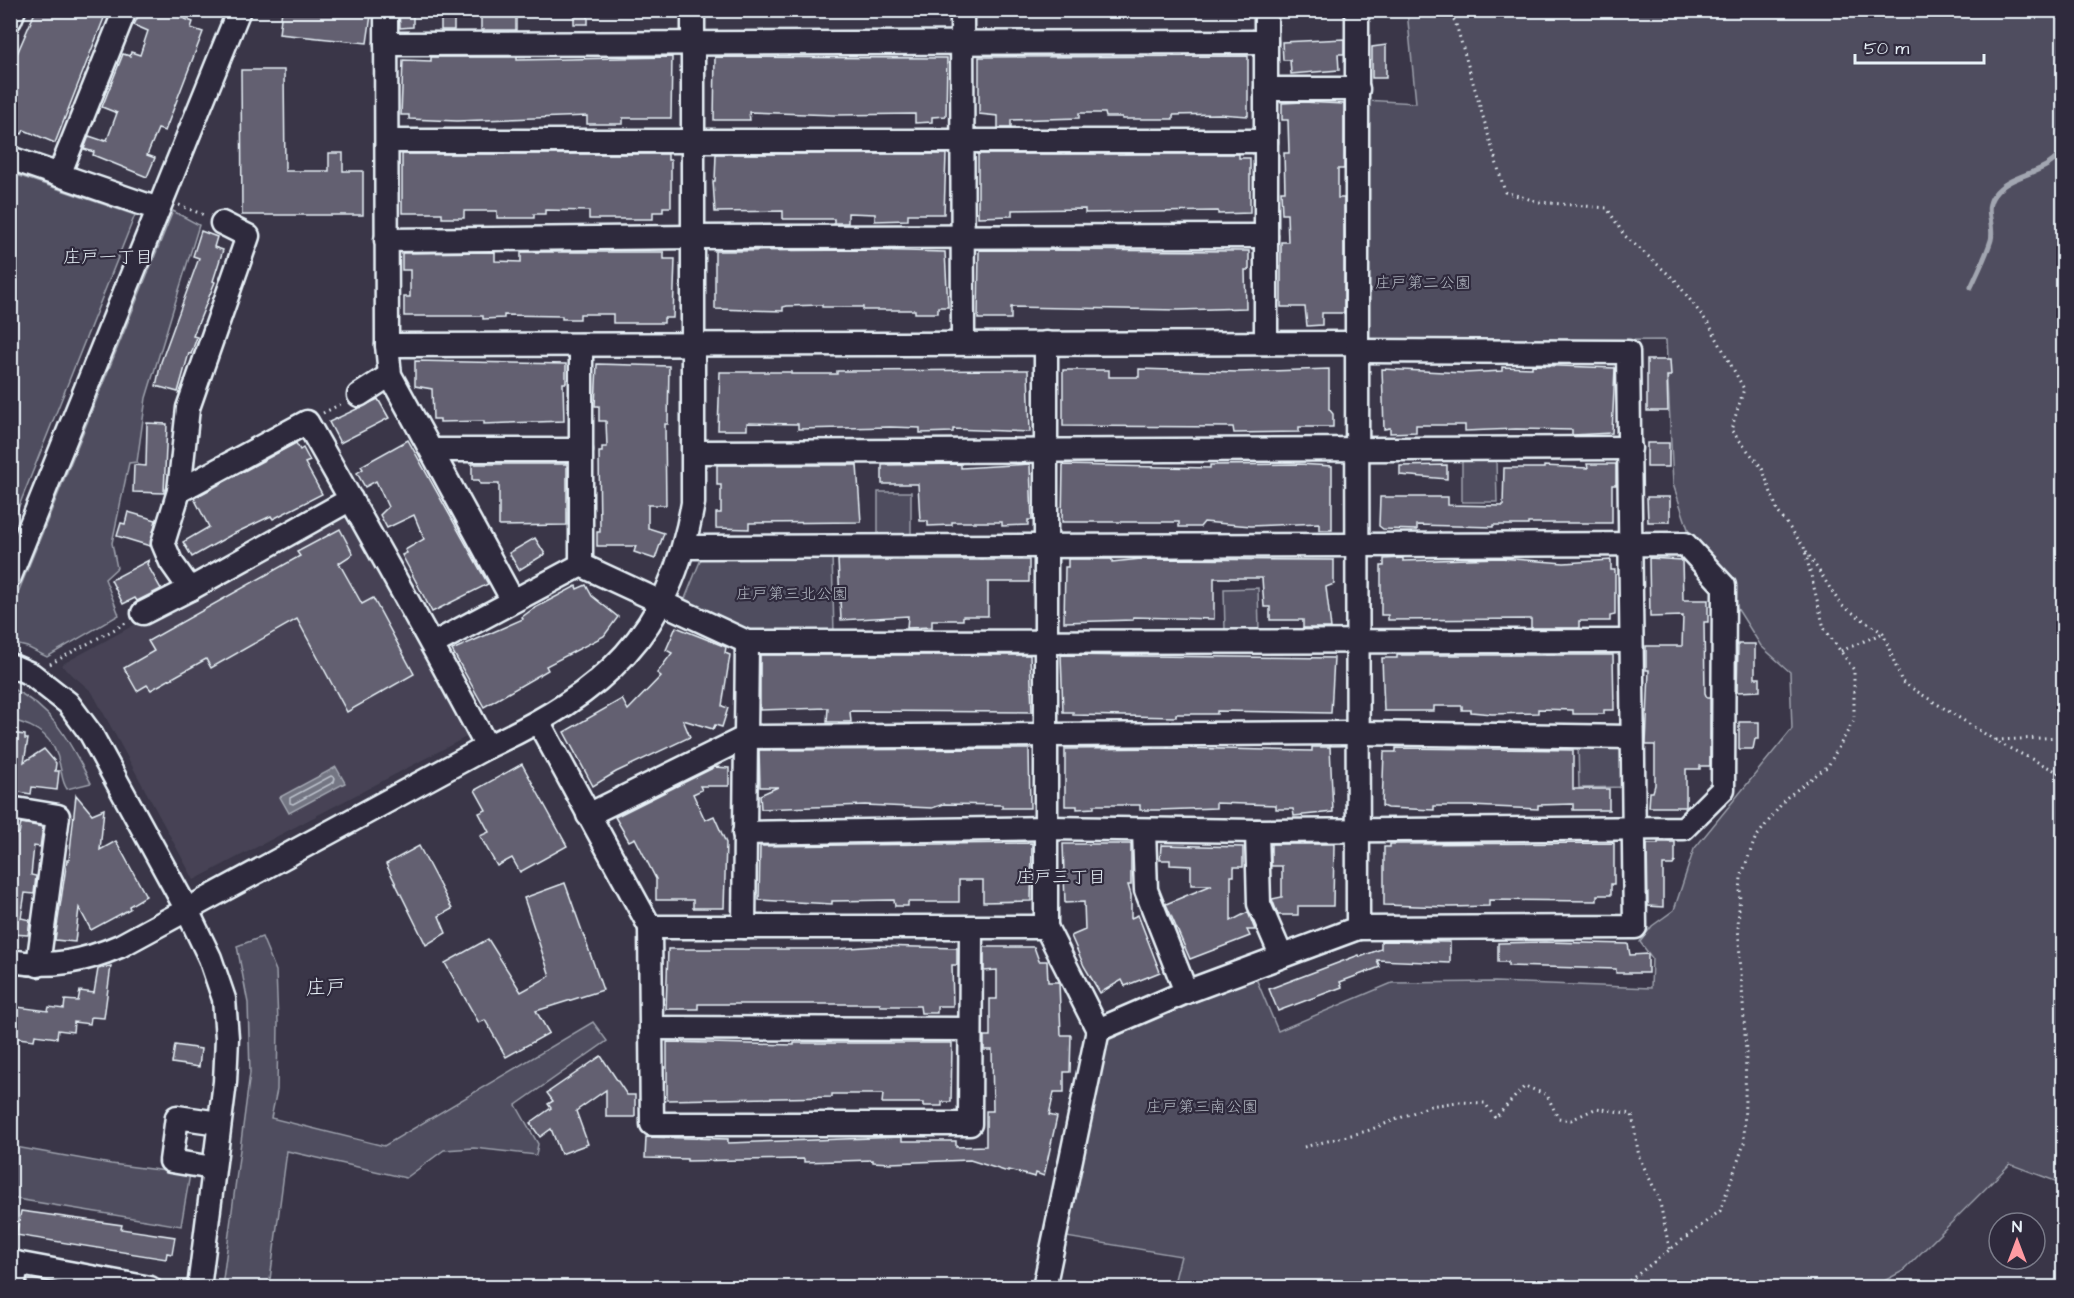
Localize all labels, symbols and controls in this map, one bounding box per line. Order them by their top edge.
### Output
scale bar [1855,27,1984,65]
text: 50 m [1864,36,1909,61]
district label: 庄戸一丁目 [63,245,153,270]
park label: 庄戸第二公園 [1375,272,1471,294]
park label: 庄戸第三北公園 [736,583,848,605]
district label: 庄戸三丁目 [1016,865,1106,890]
district label: 庄戸 [306,974,346,1002]
park label: 庄戸第三南公園 [1146,1096,1258,1118]
north arrow [1987,1211,2047,1271]
text: N [2012,1216,2022,1238]

